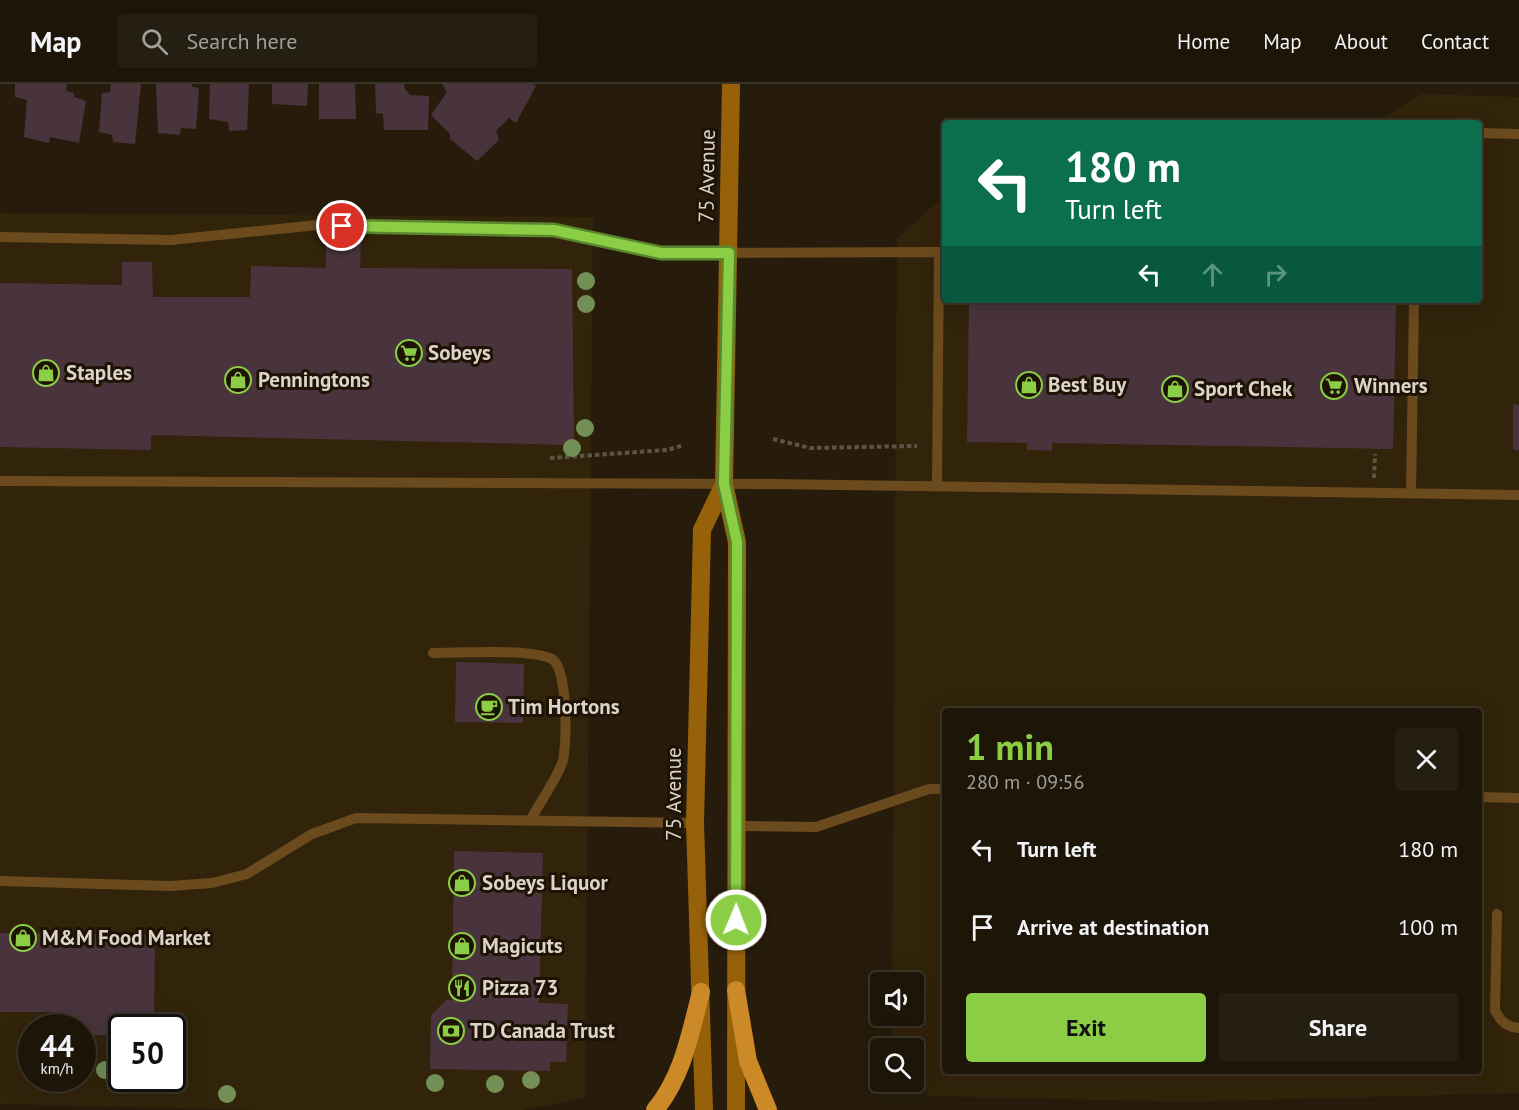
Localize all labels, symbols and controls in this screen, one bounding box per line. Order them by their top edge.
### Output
search box [117,14,537,68]
text: Map [30,23,81,60]
icon: search [138,25,171,58]
text: Search here [186,27,297,55]
text: Home [1177,28,1230,55]
text: Map [1263,28,1302,55]
text: About [1335,28,1388,55]
text: Contact [1421,28,1489,55]
street label: 75 Avenue [692,129,721,223]
text: 180 m [1065,139,1181,194]
icon: left [966,144,1044,222]
text: Turn left [1065,192,1162,226]
pin [316,200,367,251]
icon: arrive [325,209,358,242]
icon: left [1133,258,1166,291]
icon: ahead [1196,258,1229,291]
icon: right [1259,258,1292,291]
supermarket icon: Sobeys [394,338,424,368]
place label: Sobeys [428,339,491,366]
shop icon: Staples [31,358,61,388]
place label: Staples [66,359,132,386]
shop icon: Penningtons [223,365,253,395]
place label: Penningtons [258,366,370,393]
shop icon: Best Buy [1014,370,1044,400]
place label: Best Buy [1048,371,1127,398]
supermarket icon: Winners [1319,371,1349,401]
place label: Winners [1354,372,1428,399]
shop icon: Sport Chek [1160,374,1190,404]
place label: Sport Chek [1194,375,1293,402]
cafe icon: Tim Hortons [474,692,504,722]
place label: Tim Hortons [508,693,620,720]
text: 1 min [966,723,1054,770]
button: close [1395,728,1458,791]
street label: 75 Avenue [660,747,687,841]
text: 280 m · 09:56 [966,769,1084,795]
icon: left [966,833,999,866]
text: Turn left [1017,835,1097,863]
text: 180 m [1398,835,1458,863]
shop icon: Sobeys Liquor [447,868,477,898]
place label: Sobeys Liquor [482,869,609,896]
position arrow [704,888,768,952]
icon: arrive [966,911,999,944]
text: Arrive at destination [1017,913,1209,941]
text: 100 m [1398,913,1458,941]
shop icon: M&M Food Market [8,923,38,953]
place label: M&M Food Market [42,924,211,951]
shop icon: Magicuts [447,931,477,961]
place label: Magicuts [482,932,563,959]
map controls [870,972,924,1092]
button: sound [870,972,924,1026]
restaurant icon: Pizza 73 [447,973,477,1003]
place label: Pizza 73 [482,974,558,1001]
button: Exit [966,993,1206,1062]
button: Share [1218,993,1458,1062]
speed limit sign: 50 [108,1014,186,1092]
bank icon: TD Canada Trust [436,1016,466,1046]
place label: TD Canada Trust [470,1017,616,1044]
text: 44 [40,1026,74,1065]
button: search [870,1038,924,1092]
text: km/h [41,1059,73,1078]

